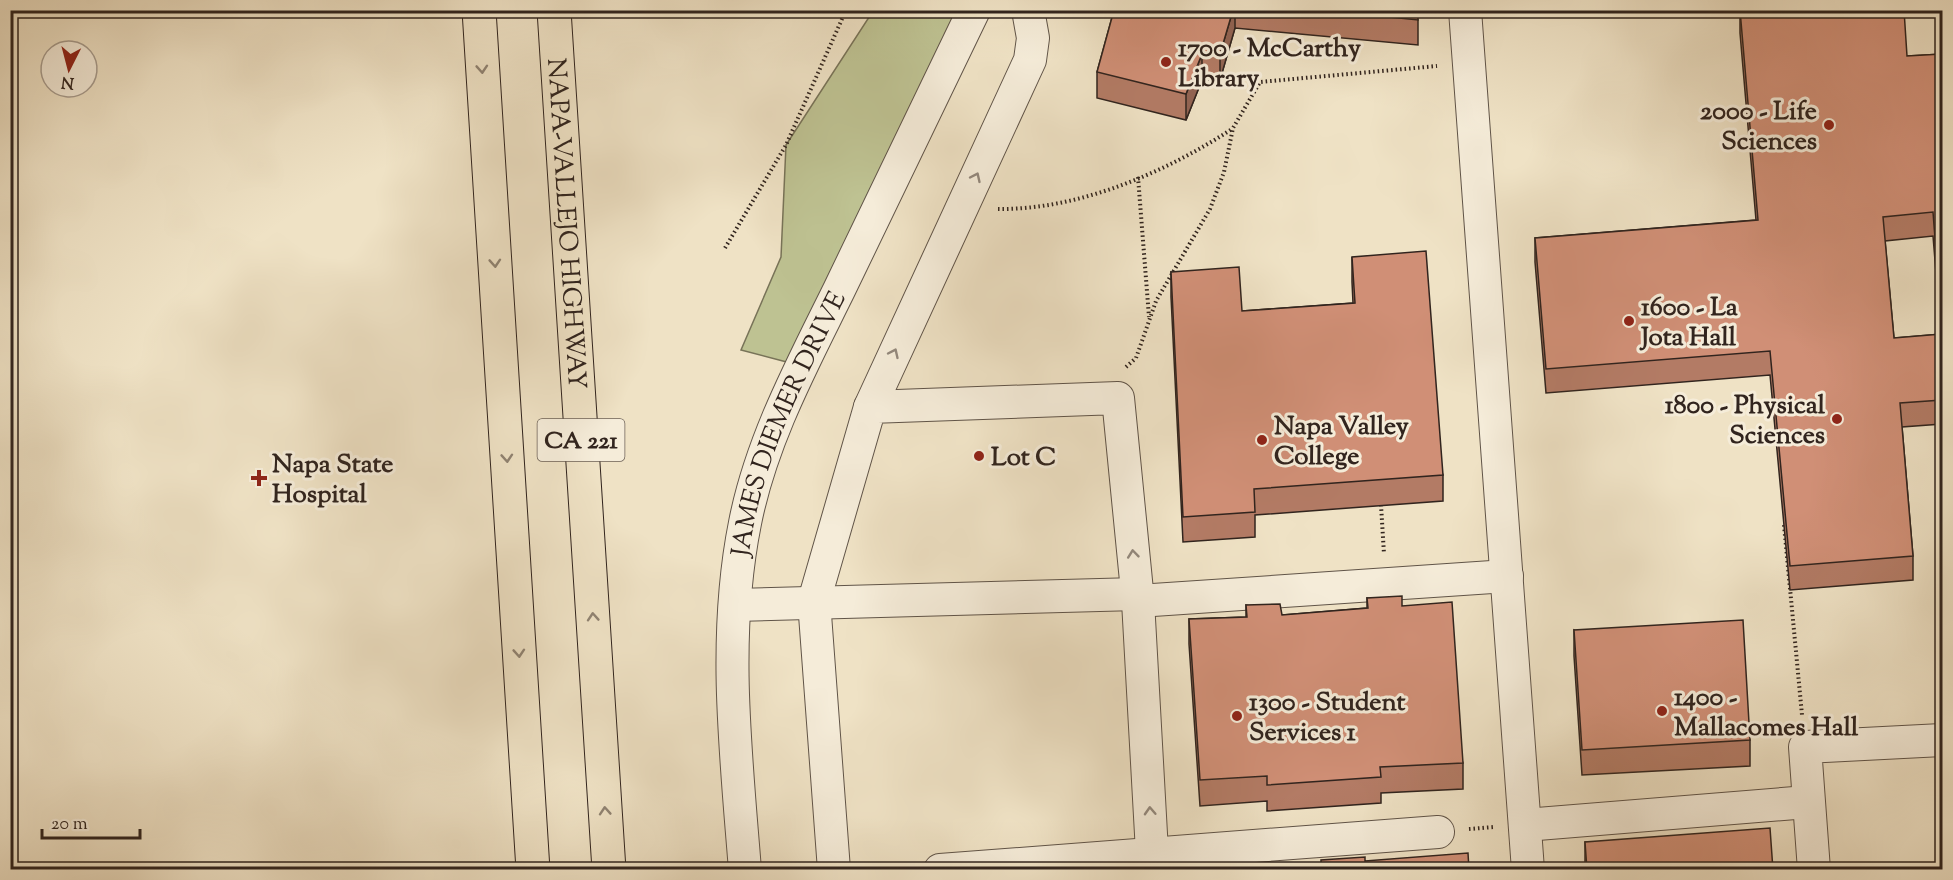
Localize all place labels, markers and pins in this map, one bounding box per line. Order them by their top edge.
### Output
place label: 1700 - McCarthy Library [1178,31,1361,98]
marker: 1700 - McCarthy Library [1159,55,1173,69]
place label: 2000 - Life Sciences [1700,94,1817,161]
marker: 2000 - Life Sciences [1822,118,1836,132]
place label: 1600 - La Jota Hall [1639,290,1738,357]
marker: 1600 - La Jota Hall [1622,314,1636,328]
place label: 1800 - Physical Sciences [1665,388,1826,455]
place label: Napa Valley College [1274,409,1409,476]
marker: 1800 - Physical Sciences [1830,412,1844,426]
marker: Napa Valley College [1255,433,1269,447]
place label: Lot C [991,440,1056,477]
place label: Napa State Hospital [272,447,393,514]
marker: Lot C [972,449,986,463]
marker: Napa State Hospital [250,469,268,487]
place label: 1400 - Mallacomes Hall [1674,680,1859,747]
place label: 1300 - Student Services 1 [1249,685,1406,752]
marker: 1400 - Mallacomes Hall [1655,704,1669,718]
marker: 1300 - Student Services 1 [1230,709,1244,723]

